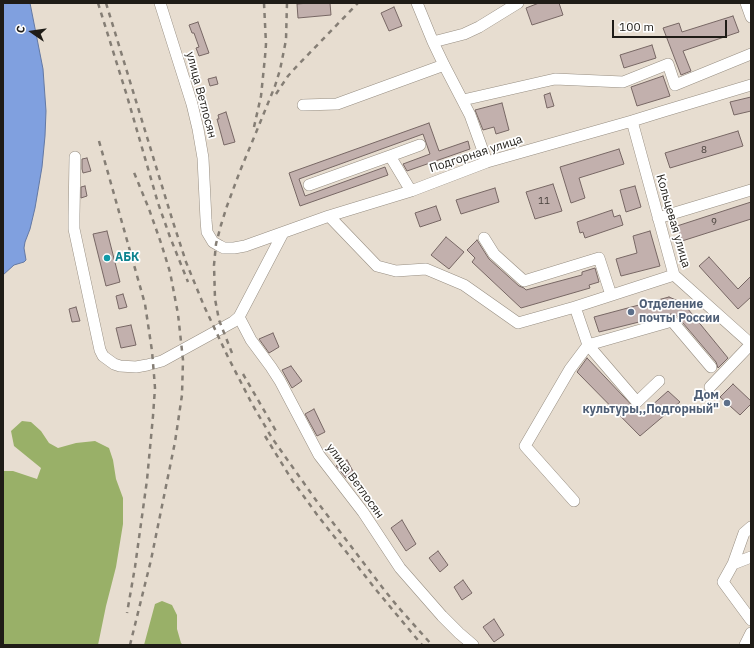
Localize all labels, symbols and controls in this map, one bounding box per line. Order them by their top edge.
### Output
north arrow [12,12,52,52]
scale bar [614,12,729,38]
text: 100 m [619,19,654,34]
text: С [13,24,28,34]
street label: улица Ветлосян [183,50,219,140]
street label: Подгорная улица [428,132,524,176]
house number: 8 [701,144,707,156]
street label: Кольцевая улица [653,173,693,269]
house number: 11 [538,195,550,207]
house number: 9 [711,216,717,228]
place label: АБК [115,251,139,265]
marker: АБК [102,253,112,263]
place label: Отделение почты России [639,298,720,326]
marker: Отделение почты России [626,307,636,317]
place label: Дом культуры,,Подгорный" [583,389,719,417]
marker: Дом культуры,,Подгорный" [722,398,732,408]
street label: улица Ветлосян [323,441,387,521]

